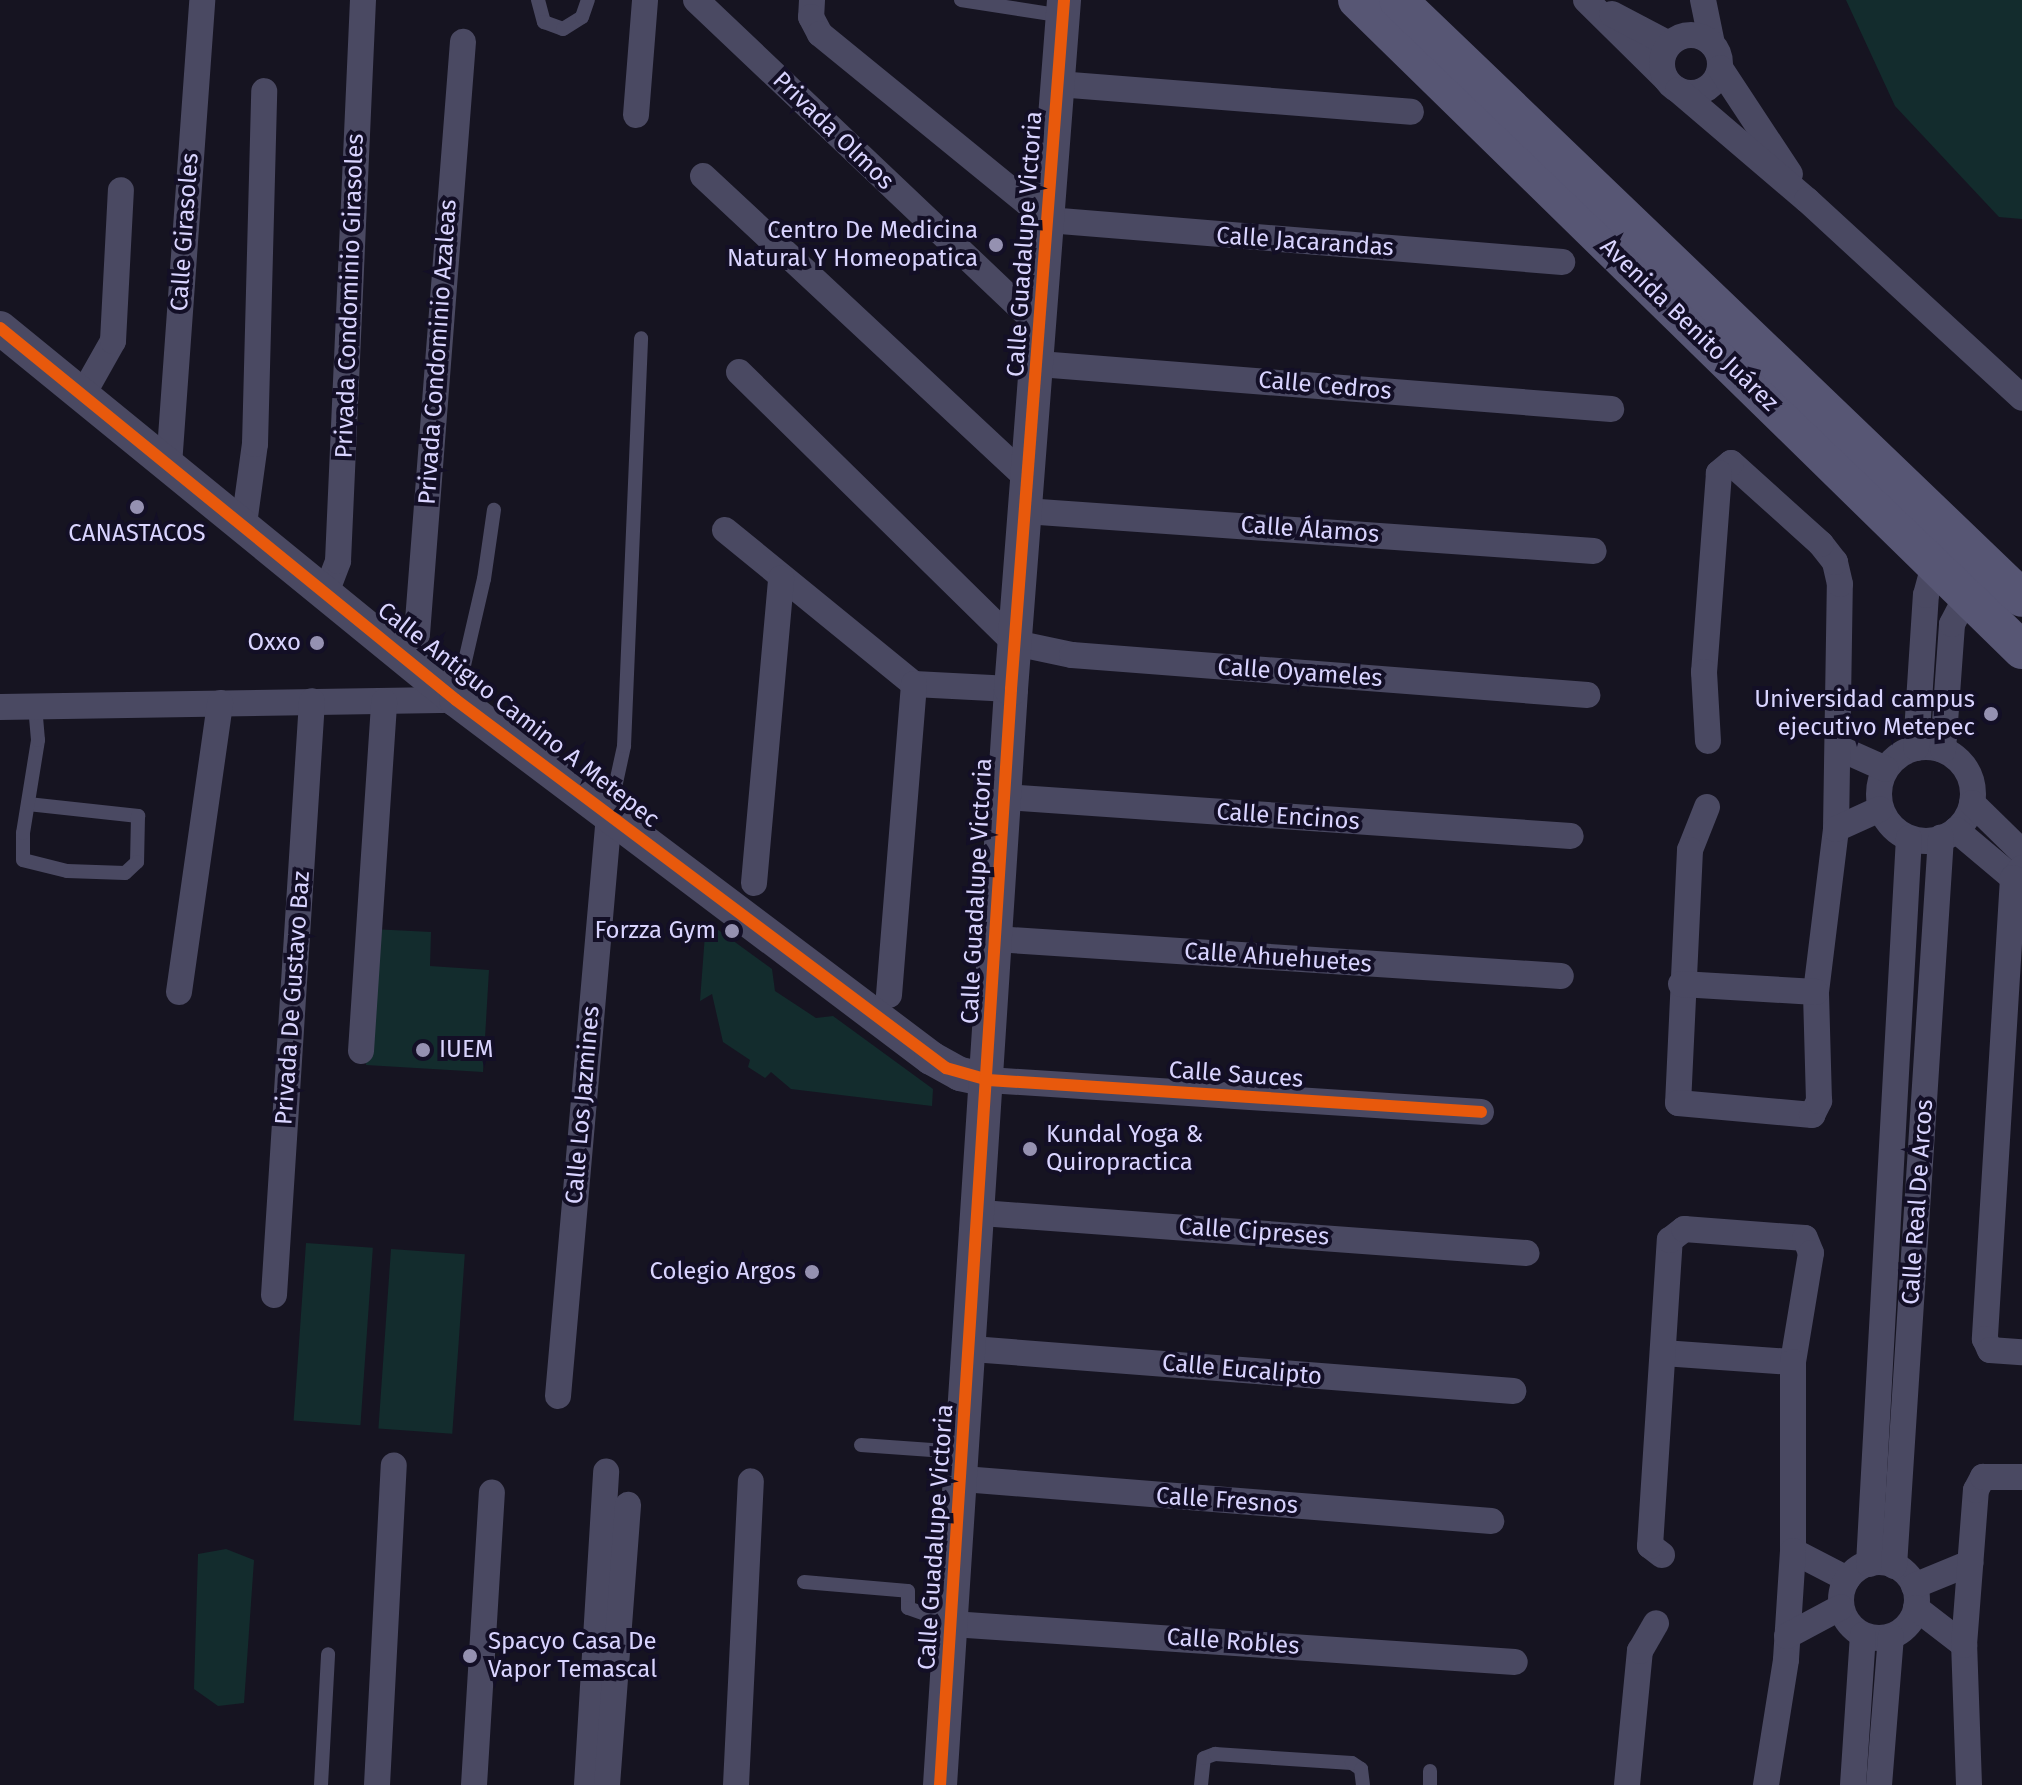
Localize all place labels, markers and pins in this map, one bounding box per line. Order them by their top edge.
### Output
place label: Centro De Medicina Natural Y Homeopatica [727,217,978,273]
marker: Centro De Medicina Natural Y Homeopatica [985,234,1007,256]
marker: CANASTACOS [128,498,146,516]
place label: CANASTACOS [68,520,206,548]
place label: Oxxo [248,629,301,657]
marker: Oxxo [308,634,326,652]
place label: Universidad campus ejecutivo Metepec [1754,686,1975,742]
marker: Universidad campus ejecutivo Metepec [1982,705,2000,723]
place label: Forzza Gym [594,917,716,945]
marker: Forzza Gym [723,922,741,940]
place label: IUEM [439,1036,493,1064]
marker: IUEM [414,1041,432,1059]
place label: Kundal Yoga & Quiropractica [1046,1121,1203,1177]
marker: Kundal Yoga & Quiropractica [1021,1140,1039,1158]
place label: Colegio Argos [649,1258,796,1286]
marker: Colegio Argos [803,1263,821,1281]
place label: Spacyo Casa De Vapor Temascal [488,1628,657,1684]
marker: Spacyo Casa De Vapor Temascal [459,1645,481,1667]

